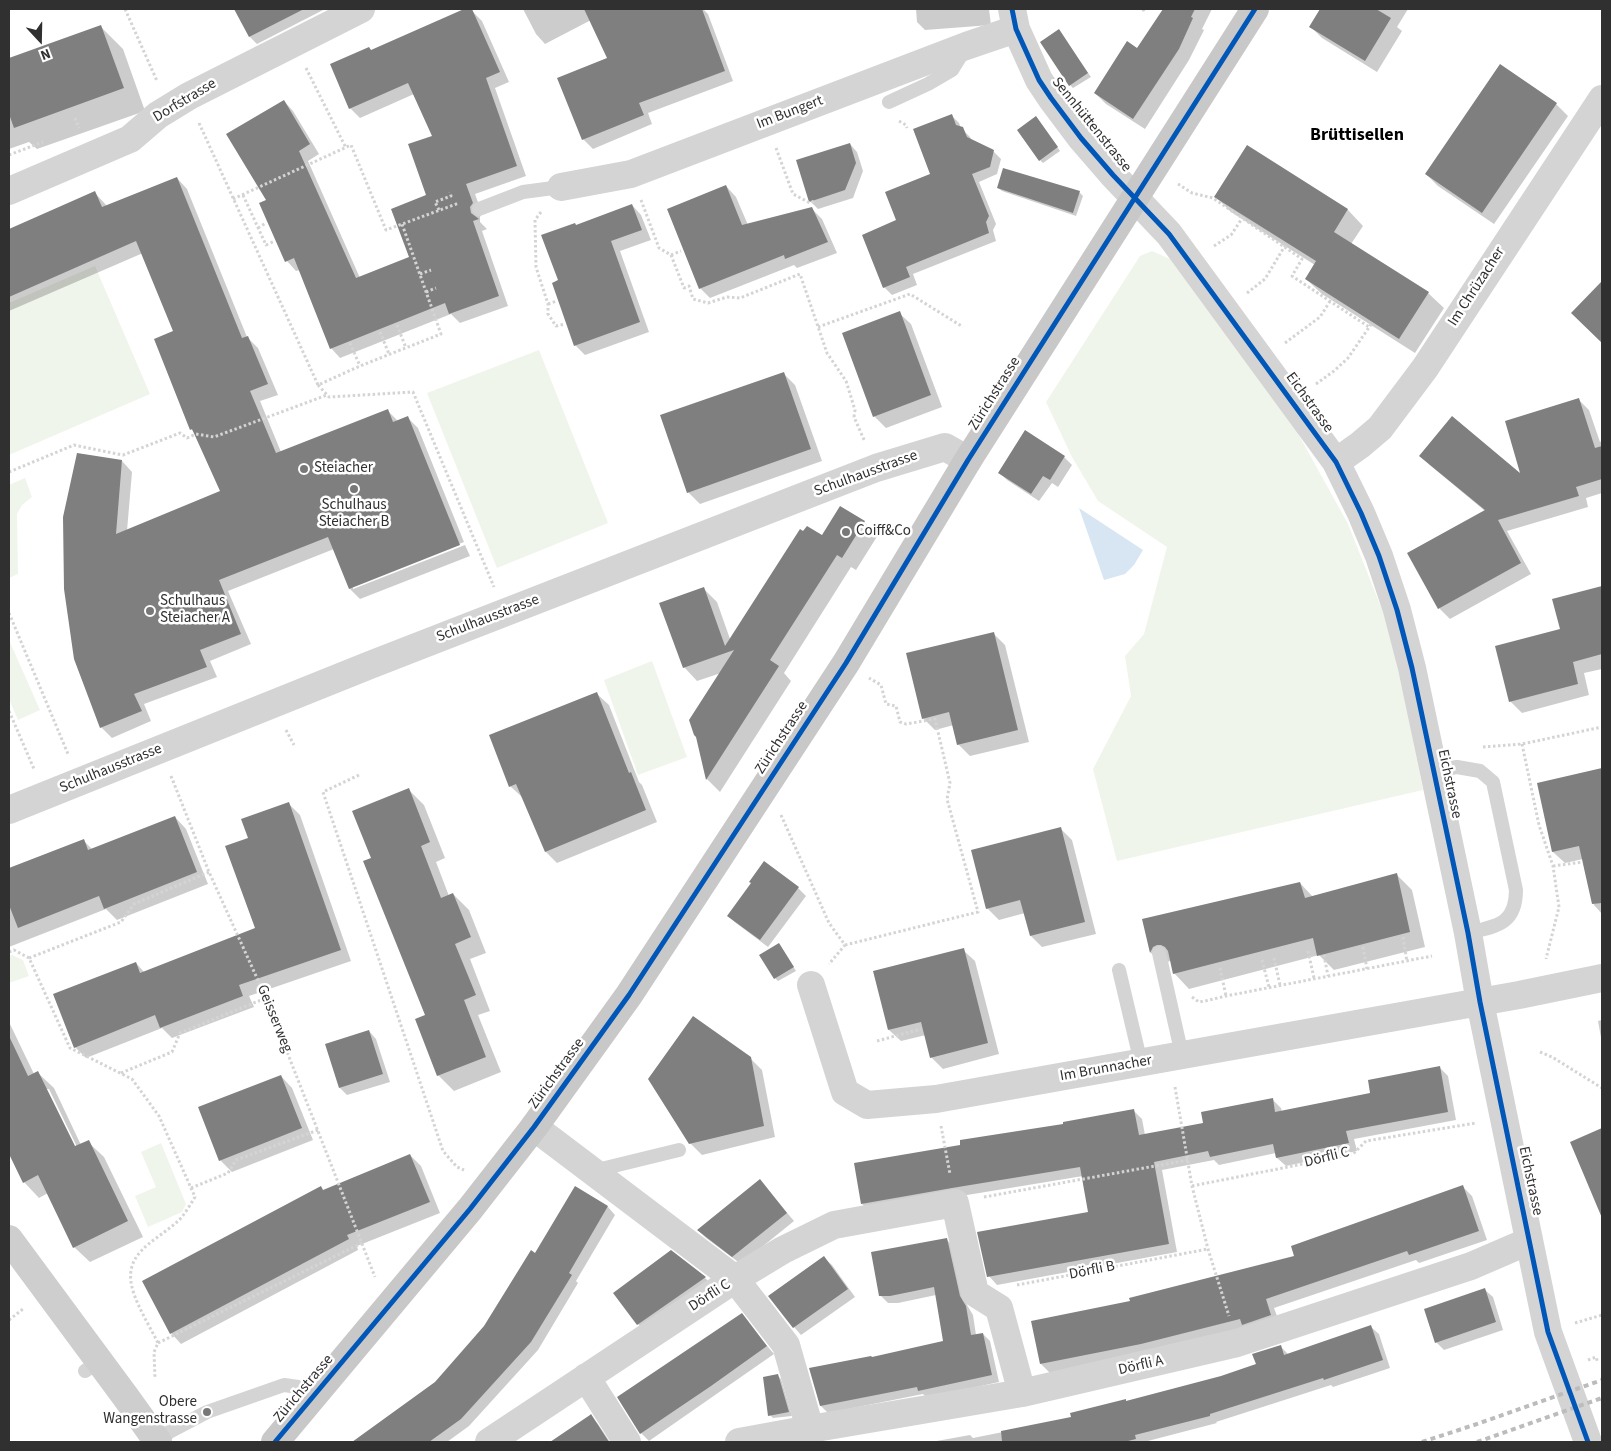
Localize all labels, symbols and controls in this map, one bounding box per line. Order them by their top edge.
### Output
north arrow [15,15,65,65]
text: N [37,43,53,65]
street label: Sennhüttenstrasse [1047,74,1135,176]
street label: Dorfstrasse [150,75,220,127]
street label: Im Bungert [754,92,826,134]
district label: Brüttisellen [1310,125,1404,147]
street label: Im Chrüzacher [1445,244,1509,330]
street label: Zürichstrasse [965,354,1025,434]
street label: Eichstrasse [1281,369,1337,437]
street label: Schulhausstrasse [812,447,920,501]
place label: Steiacher [314,460,373,478]
marker: Steiacher [298,463,310,475]
marker: Schulhaus Steiacher B [348,483,360,495]
place label: Schulhaus Steiacher B [319,497,389,532]
place label: Coiff&Co [856,523,911,541]
marker: Coiff&Co [840,526,852,538]
street label: Schulhausstrasse [434,591,542,647]
place label: Schulhaus Steiacher A [160,593,230,628]
marker: Schulhaus Steiacher A [144,605,156,617]
street label: Zürichstrasse [752,698,812,778]
street label: Schulhausstrasse [57,740,165,798]
street label: Eichstrasse [1433,748,1465,820]
street label: Geisserweg [252,982,296,1056]
street label: Zürichstrasse [525,1035,589,1113]
street label: Im Brunnacher [1059,1052,1153,1086]
street label: Dörfli C [1302,1144,1352,1172]
street label: Eichstrasse [1514,1145,1546,1217]
street label: Dörfli B [1068,1258,1116,1284]
street label: Dörfli C [686,1276,734,1316]
street label: Zürichstrasse [270,1351,338,1427]
street label: Dörfli A [1117,1352,1165,1380]
place label: Obere Wangenstrasse [103,1394,197,1429]
marker: Obere Wangenstrasse [201,1406,213,1418]

